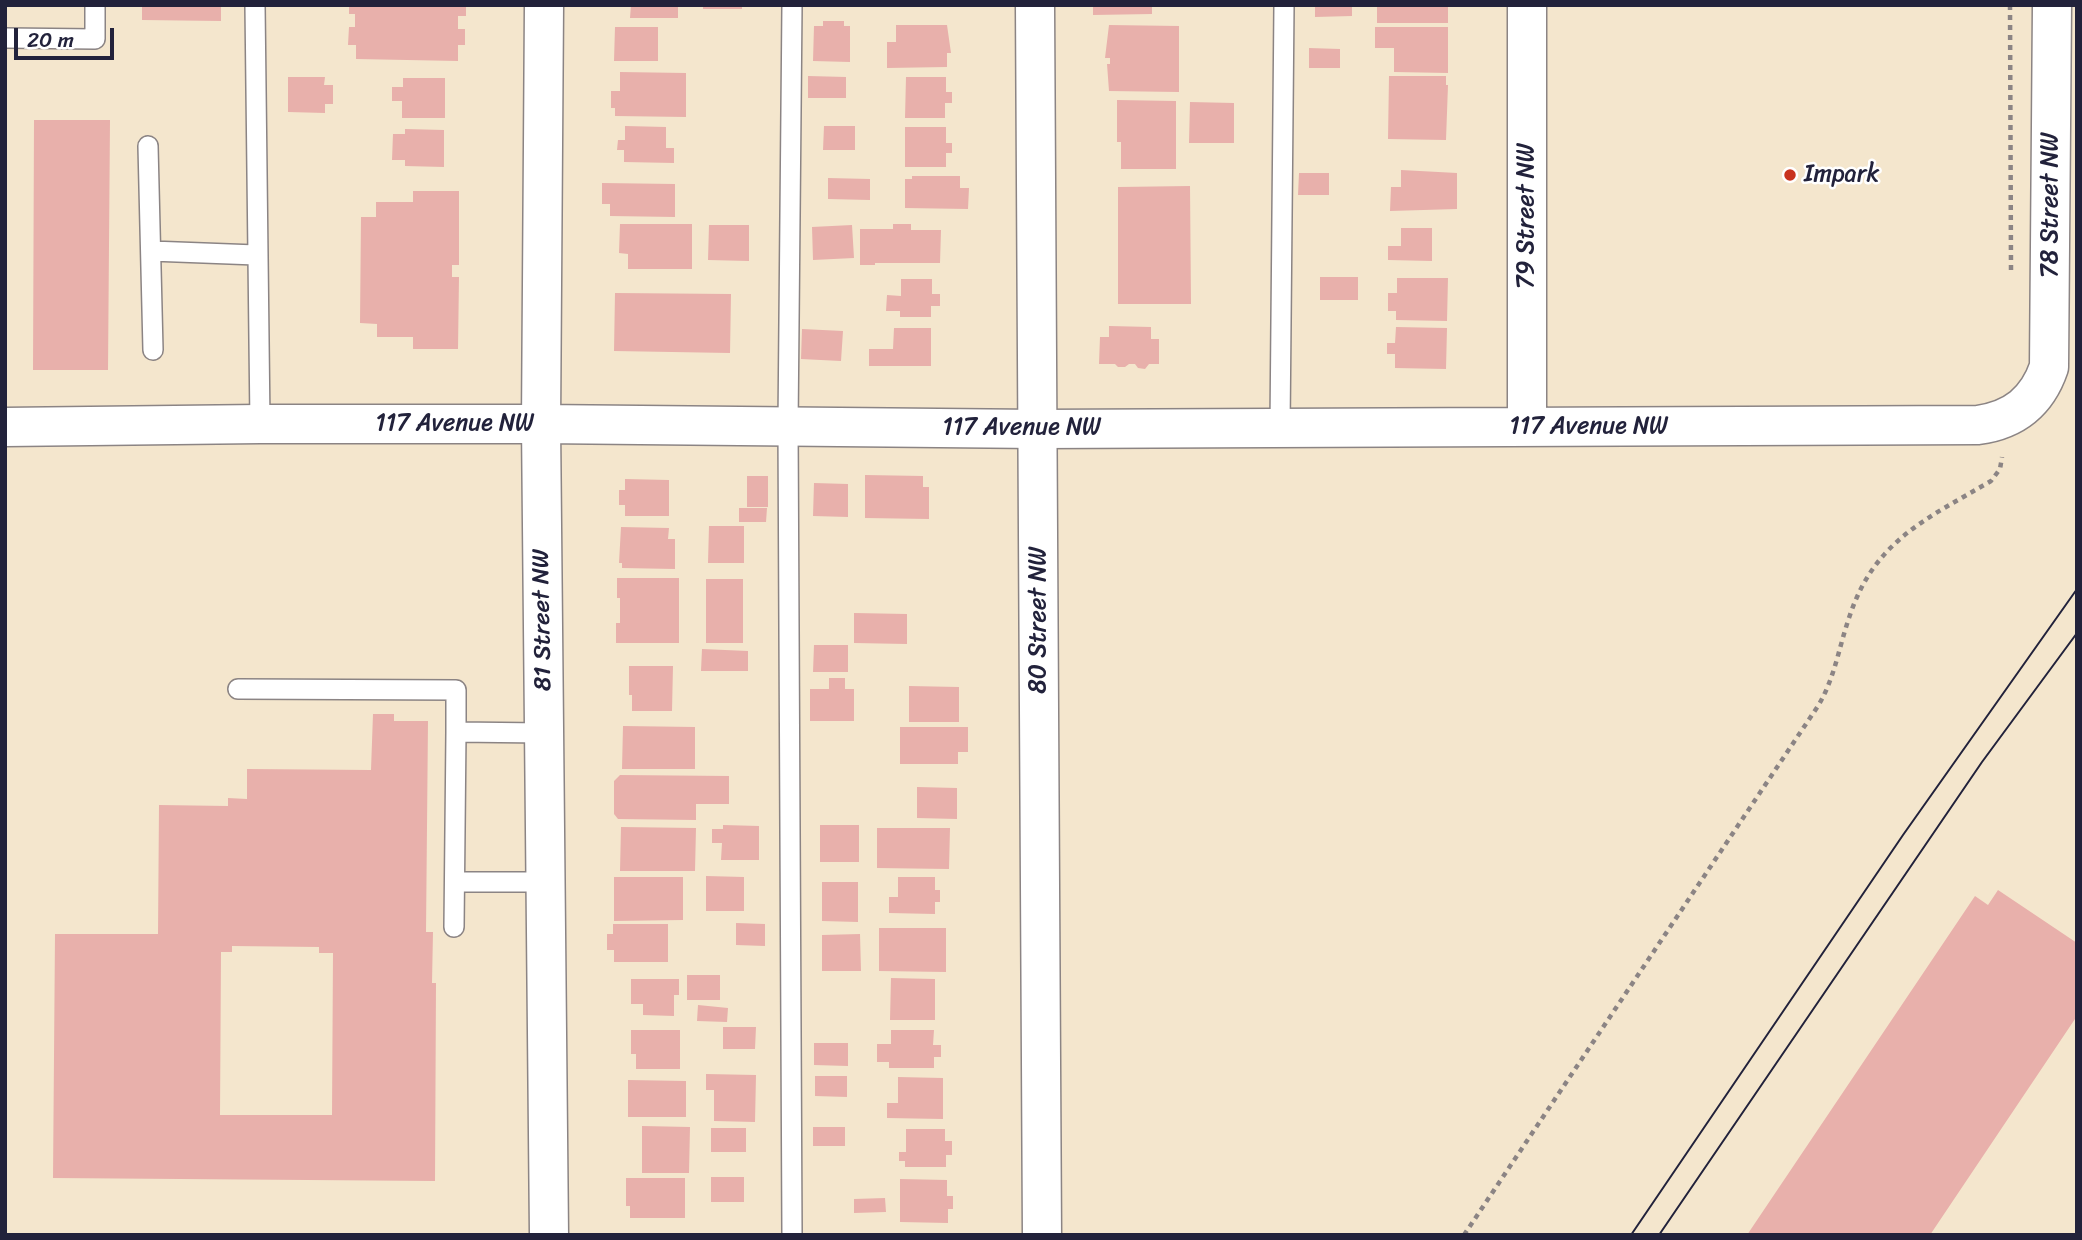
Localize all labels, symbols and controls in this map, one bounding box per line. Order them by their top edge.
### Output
scale bar [18,14,117,58]
text: 20 m [27,21,74,59]
street label: 78 Street NW [2037,132,2065,278]
street label: 79 Street NW [1513,143,1541,289]
place label: Impark [1804,161,1879,189]
marker: Impark [1782,167,1798,183]
street label: 117 Avenue NW [376,410,534,438]
street label: 117 Avenue NW [1510,413,1668,441]
street label: 117 Avenue NW [943,414,1101,442]
street label: 80 Street NW [1025,546,1053,694]
street label: 81 Street NW [527,549,559,691]

